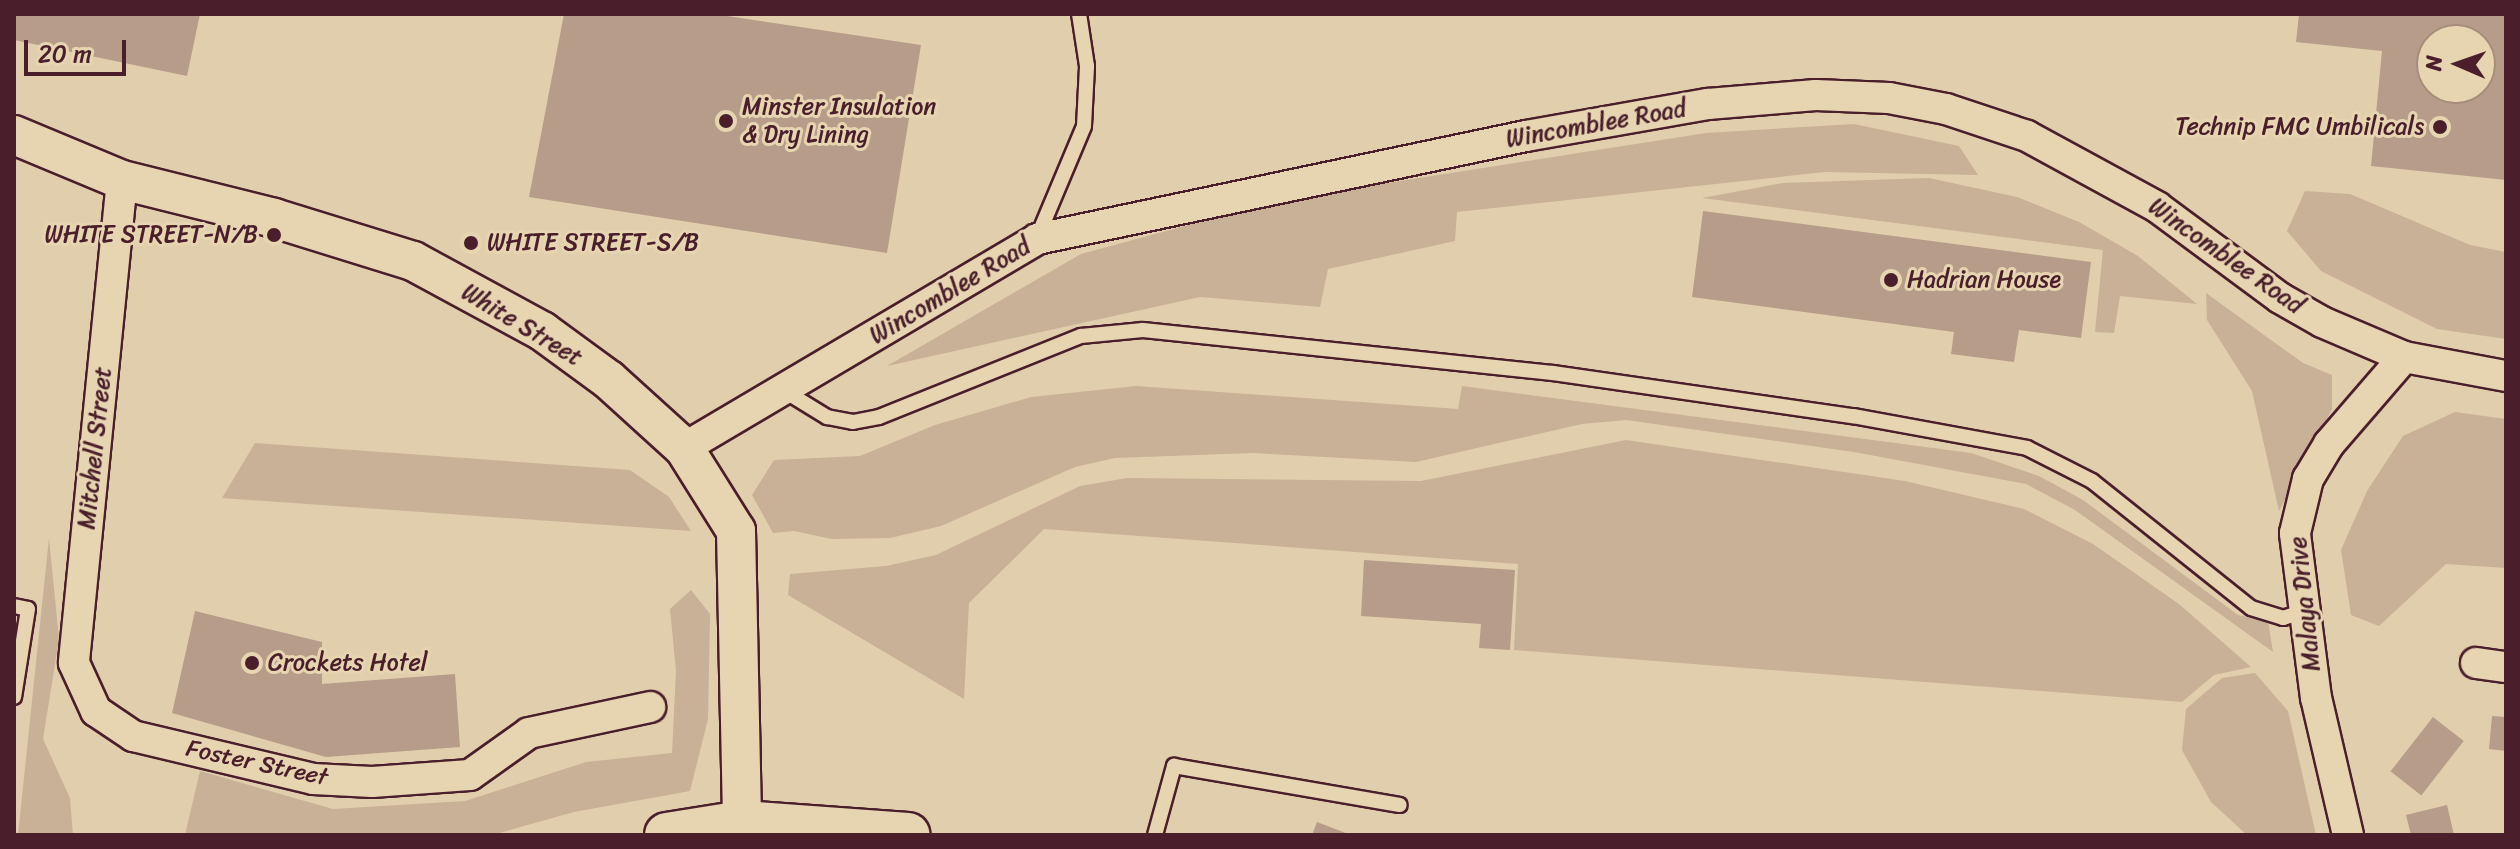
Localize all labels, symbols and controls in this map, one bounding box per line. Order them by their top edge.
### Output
scale bar [28,24,130,74]
north arrow [2416,24,2496,104]
text: 20 m [38,33,92,75]
text: N [2414,55,2453,72]
place label: Minster Insulation & Dry Lining [742,93,938,149]
street label: Wincomblee Road [1504,94,1688,154]
marker: Minster Insulation & Dry Lining [717,112,735,130]
place label: Technip FMC Umbilicals [2175,113,2424,141]
marker: Technip FMC Umbilicals [2431,118,2449,136]
street label: Wincomblee Road [2143,192,2309,320]
place label: WHITE STREET-N/B [44,221,258,249]
marker: WHITE STREET-N/B [265,226,283,244]
place label: WHITE STREET-S/B [487,229,699,257]
street label: Wincomblee Road [864,232,1036,350]
marker: WHITE STREET-S/B [462,234,480,252]
place label: Hadrian House [1907,266,2061,294]
marker: Hadrian House [1882,271,1900,289]
street label: White Street [456,278,588,372]
street label: Mitchell Street [72,365,118,531]
street label: Malaya Drive [2284,535,2326,673]
place label: Crockets Hotel [268,649,429,677]
marker: Crockets Hotel [243,654,261,672]
street label: Foster Street [183,734,331,792]

